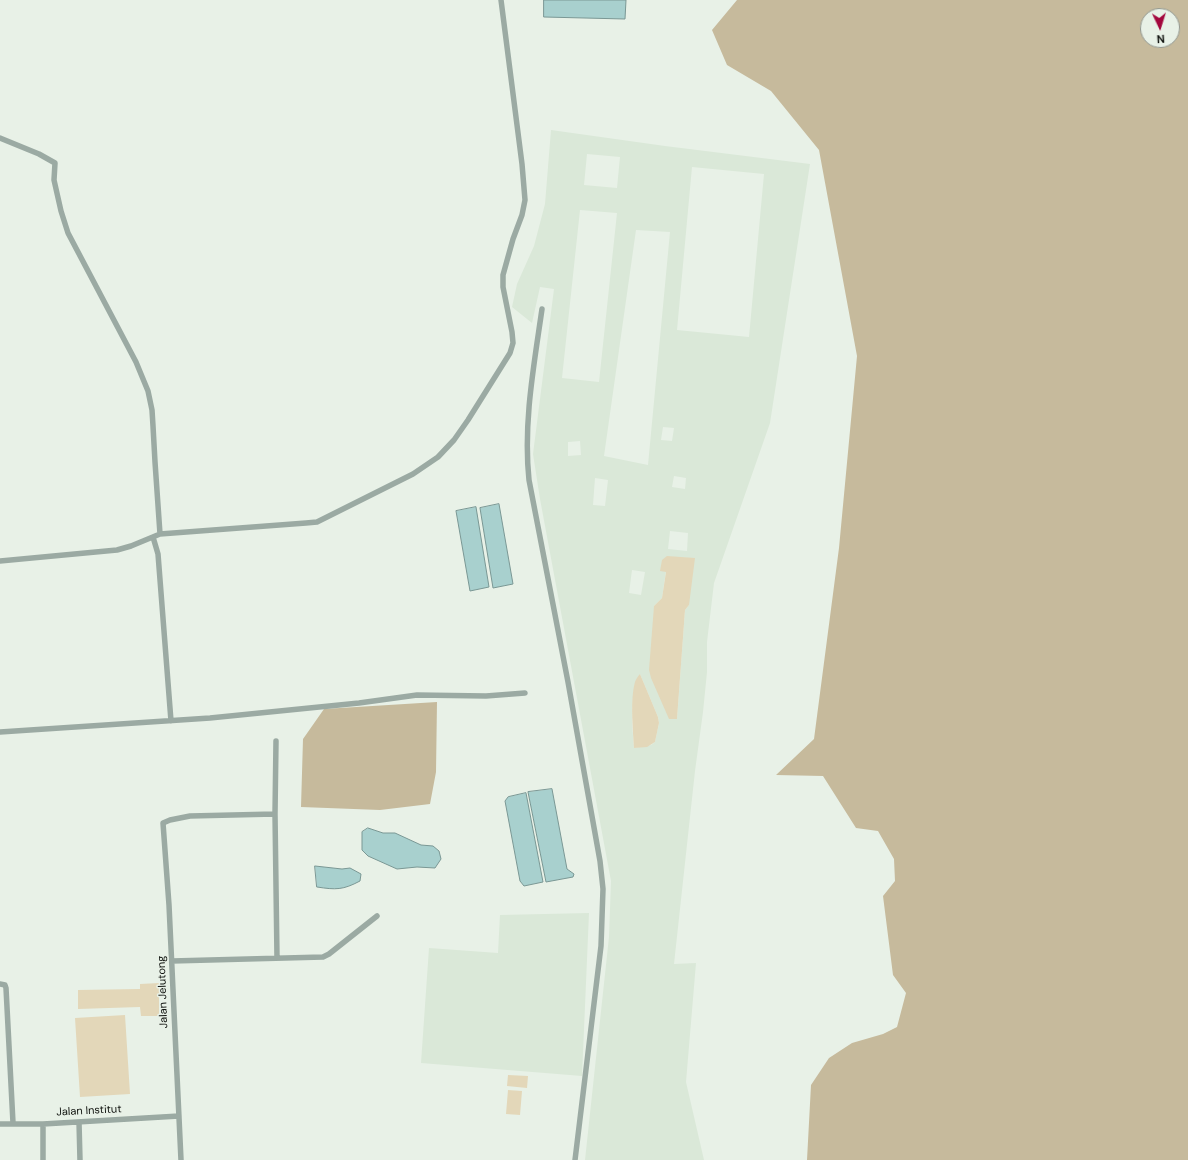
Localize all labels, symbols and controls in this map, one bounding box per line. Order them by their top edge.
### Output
north arrow [1140,8,1180,48]
text: N [1156,32,1165,46]
street label: Jalan Jelutong [155,955,171,1029]
street label: Jalan Institut [56,1103,122,1119]

